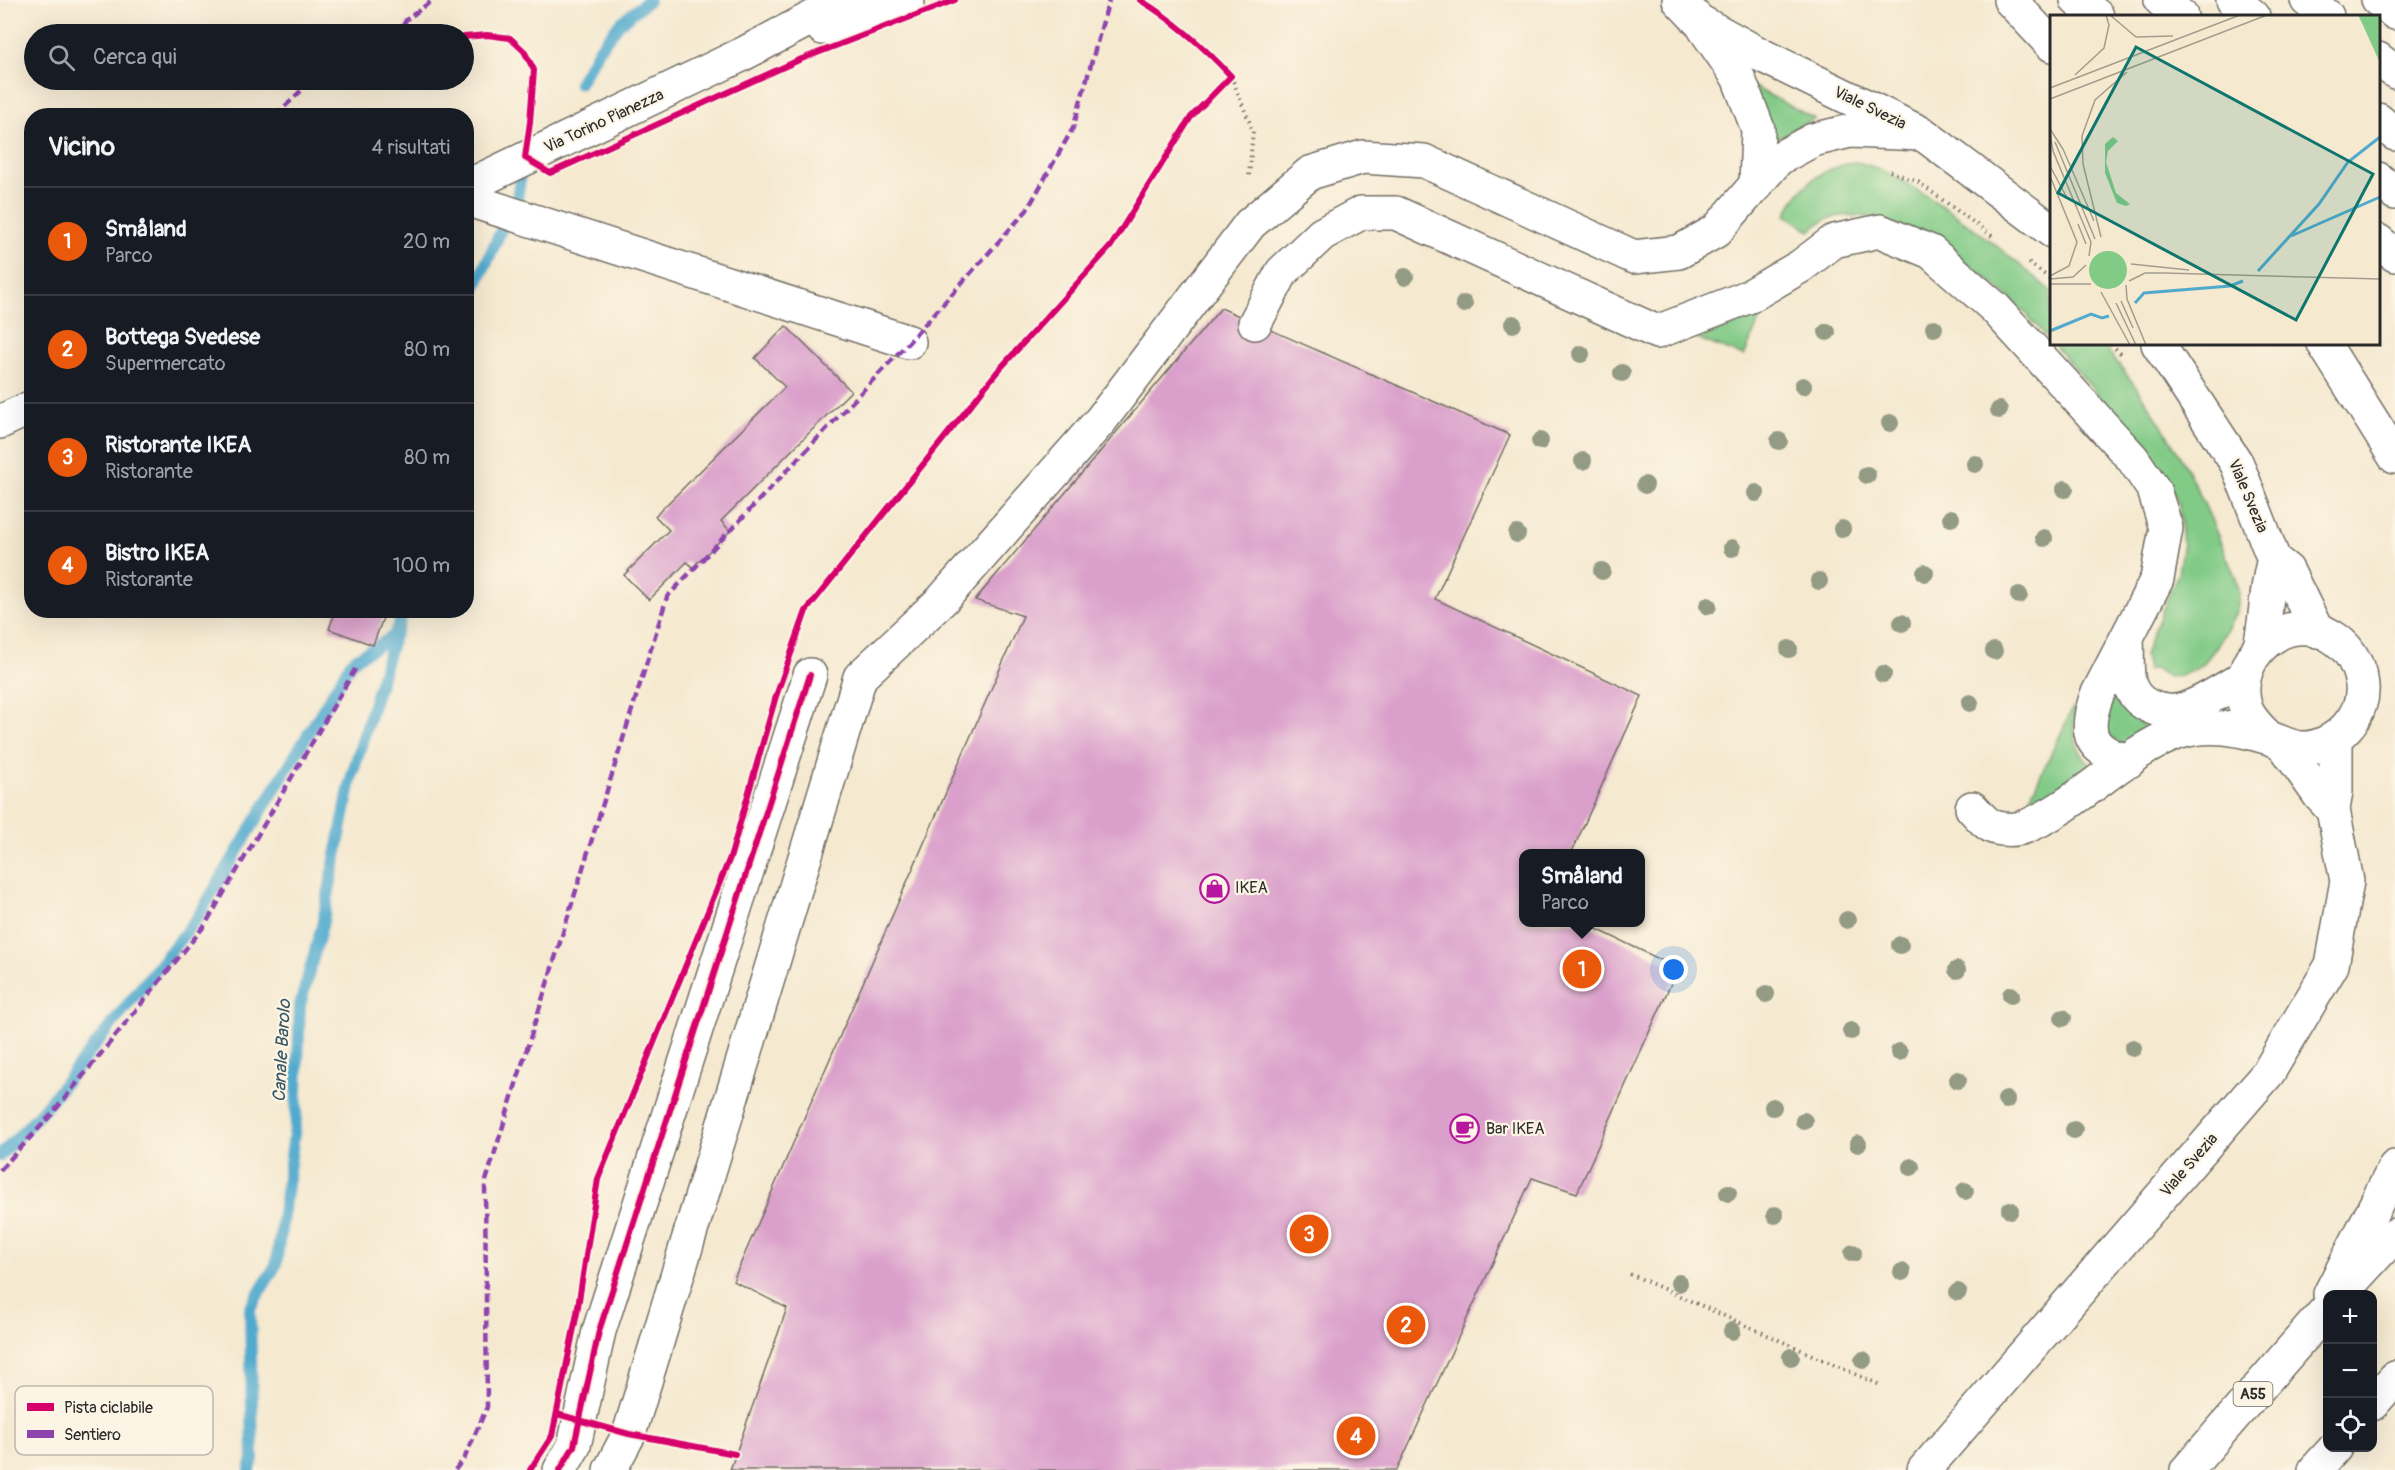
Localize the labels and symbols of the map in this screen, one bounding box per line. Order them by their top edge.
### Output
inset map [2050,15,2380,345]
street label: Viale Svezia [1831,82,1909,134]
street label: Via Torino Pianezza [541,85,667,157]
street label: Viale Svezia [2224,456,2272,536]
shop icon: IKEA [1198,872,1230,904]
place label: IKEA [1235,878,1268,898]
pin: 1 [1562,946,1602,992]
your location [1659,955,1688,984]
water label: Canale Barolo [268,998,296,1103]
cafe icon: Bar IKEA [1449,1113,1481,1145]
place label: Bar IKEA [1486,1119,1545,1139]
street label: Viale Svezia [2156,1129,2222,1201]
pin: 3 [1290,1212,1328,1256]
pin: 2 [1386,1302,1426,1348]
road number: A55 [2234,1382,2272,1406]
legend [15,1386,213,1455]
text: Pista ciclabile [64,1398,153,1418]
pin: 4 [1336,1414,1376,1458]
text: Sentiero [64,1425,121,1445]

